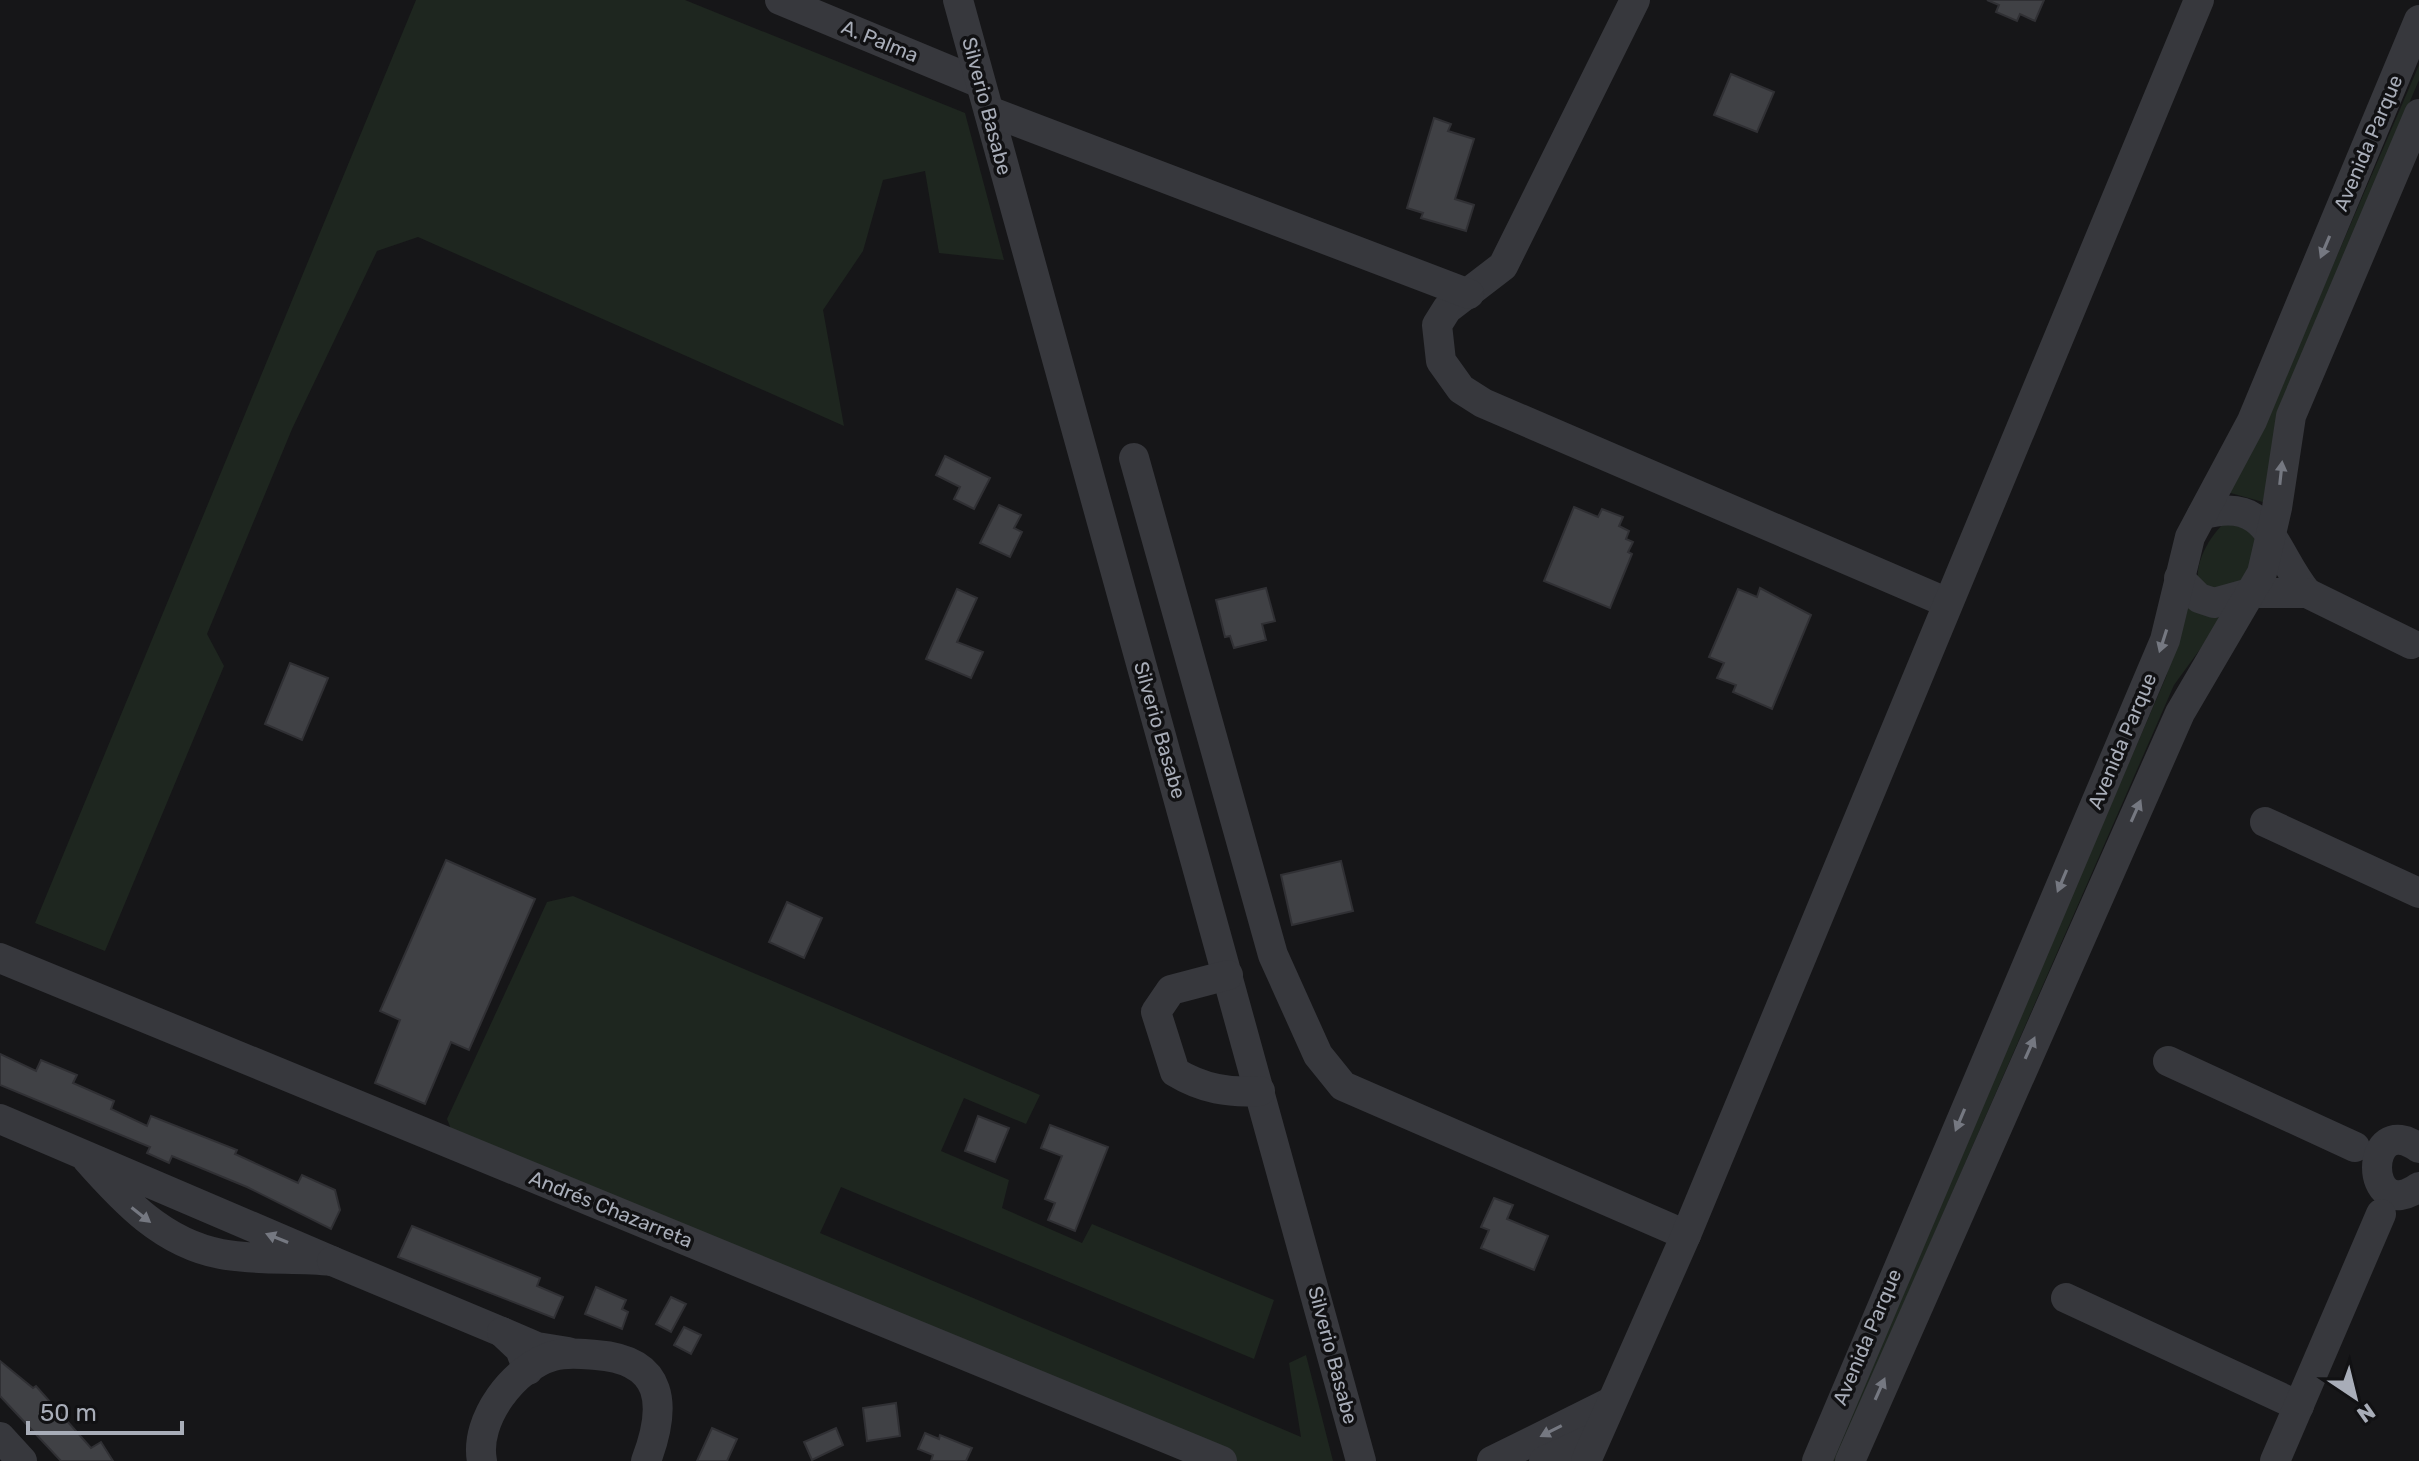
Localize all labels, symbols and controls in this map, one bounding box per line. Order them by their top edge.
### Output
street label: A. Palma [838,15,922,67]
street label: Silverio Basabe [957,35,1017,177]
street label: Avenida Parque [2328,71,2408,215]
one-way arrow [2318,235,2331,259]
one-way arrow [2275,460,2288,485]
one-way arrow [2157,629,2169,653]
street label: Silverio Basabe [1129,659,1191,801]
street label: Avenida Parque [2082,669,2162,813]
one-way arrow [2129,799,2142,823]
one-way arrow [2056,869,2069,893]
one-way arrow [2023,1037,2036,1060]
one-way arrow [1953,1108,1966,1132]
street label: Andrés Chazarreta [526,1165,696,1253]
one-way arrow [131,1206,151,1222]
one-way arrow [265,1231,289,1244]
street label: Avenida Parque [1827,1265,1907,1409]
street label: Silverio Basabe [1303,1284,1363,1426]
north arrow [2315,1357,2395,1437]
one-way arrow [1873,1377,1886,1401]
scale bar [28,1385,182,1435]
text: N [2352,1397,2380,1429]
text: 50 m [40,1399,97,1427]
one-way arrow [1540,1424,1563,1438]

